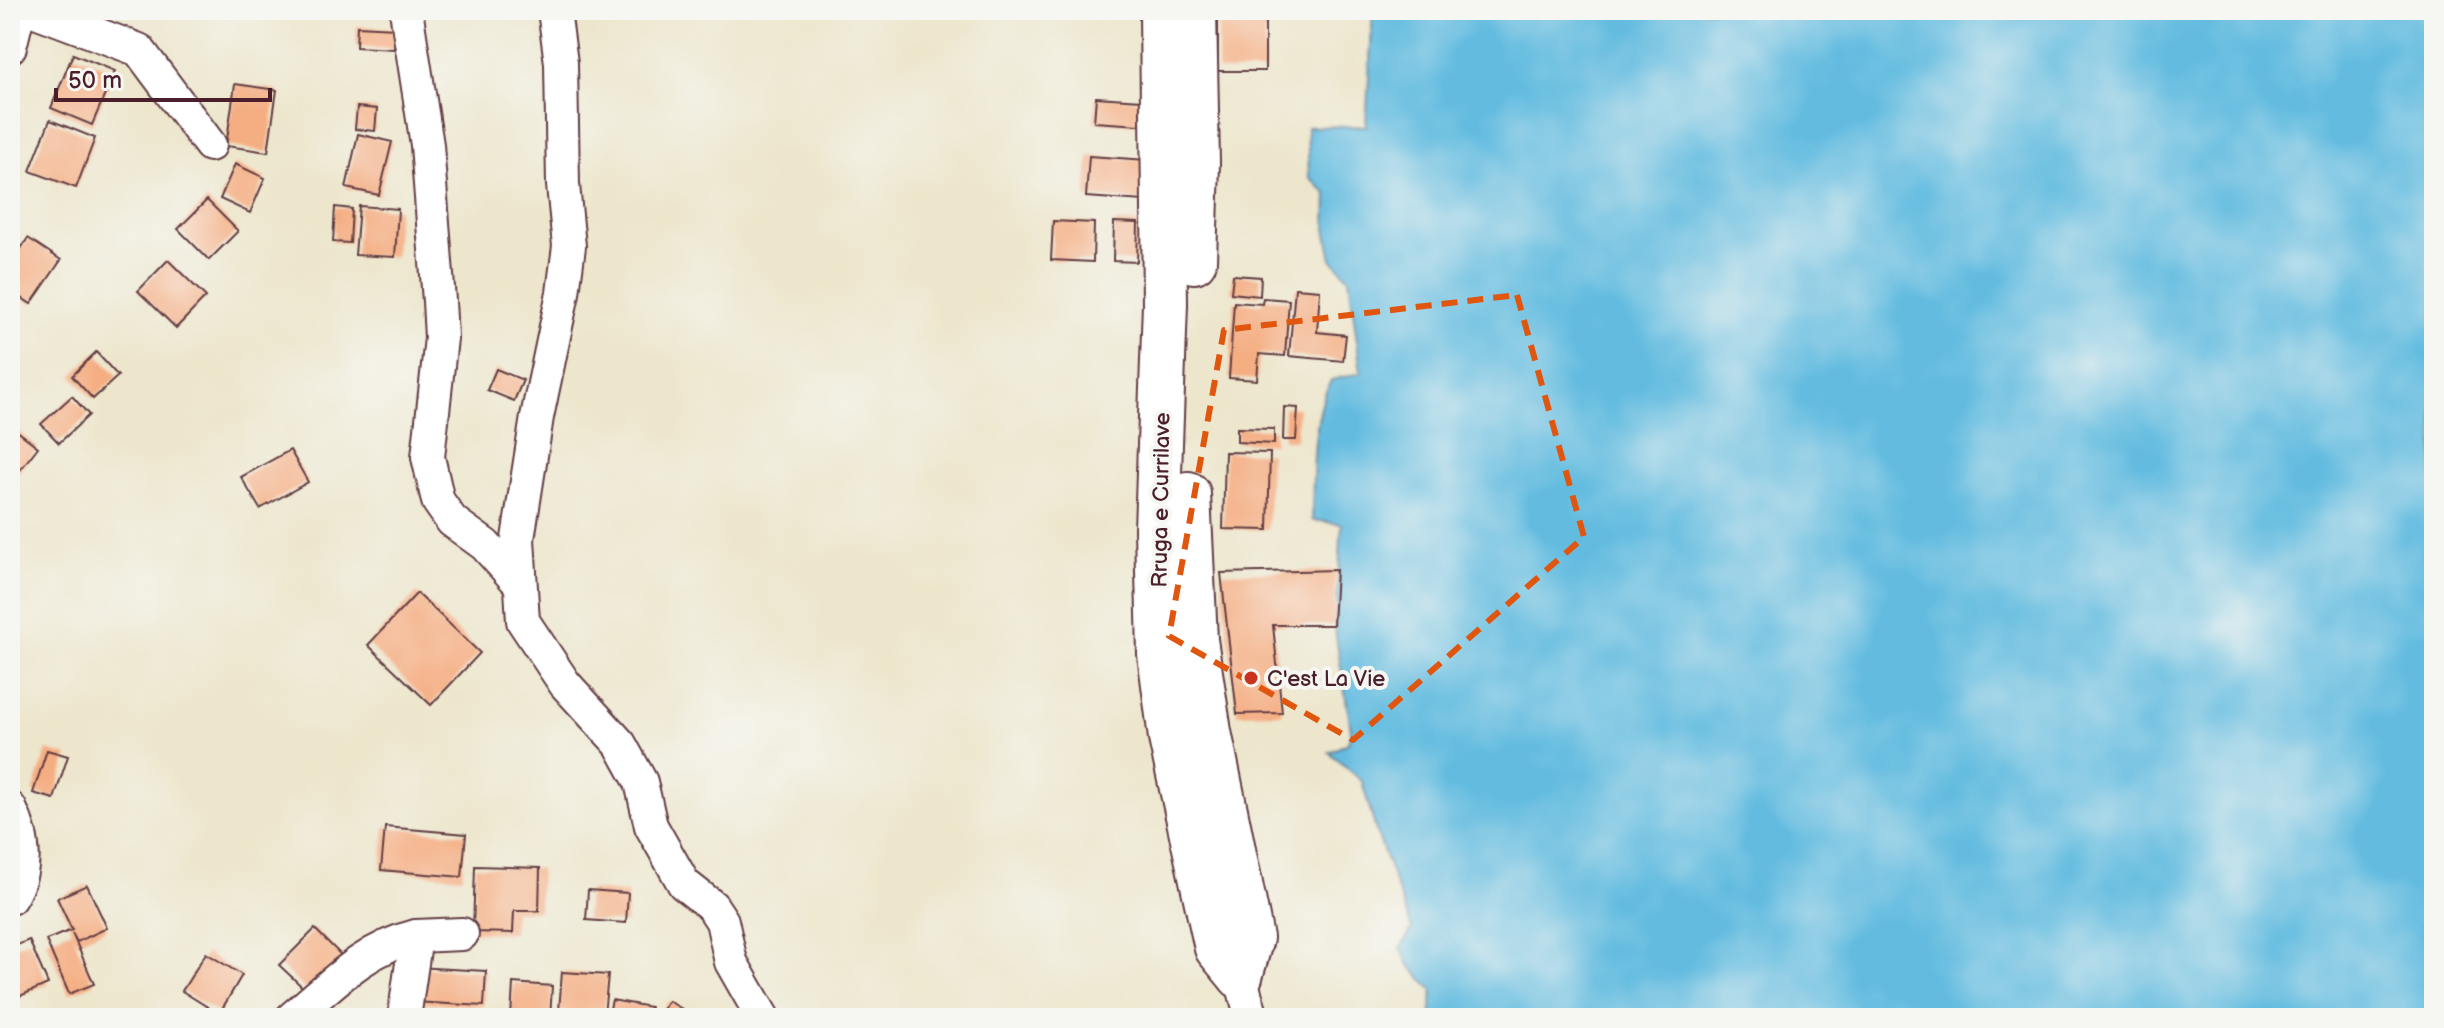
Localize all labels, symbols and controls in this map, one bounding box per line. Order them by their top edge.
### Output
scale bar [56,52,270,102]
text: 50 m [68,66,122,95]
street label: Rruga e Currilave [1146,412,1177,588]
place label: C'est La Vie [1267,666,1385,693]
marker: C'est La Vie [1242,669,1260,687]

